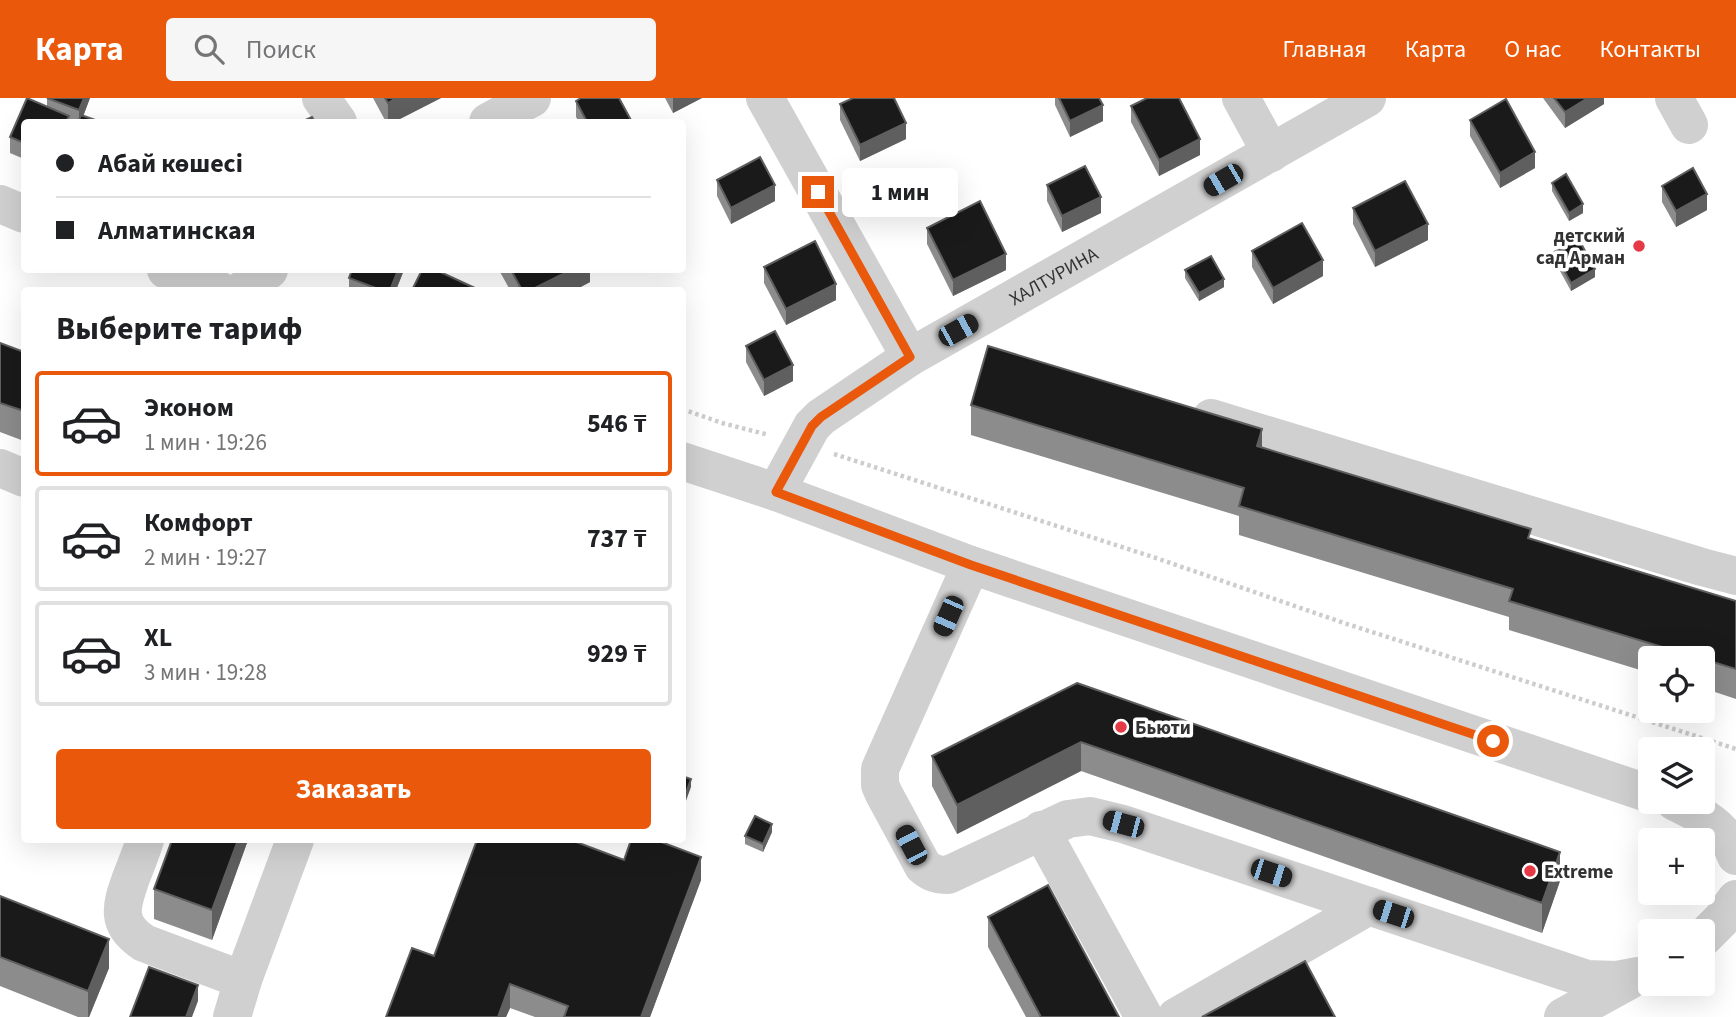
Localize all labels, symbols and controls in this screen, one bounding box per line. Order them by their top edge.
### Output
search box [166,18,656,81]
text: Карта [35,26,124,73]
icon: search [190,30,228,68]
text: Поиск [246,31,316,68]
text: Главная [1282,32,1367,67]
text: Карта [1405,32,1466,67]
text: О нас [1504,32,1561,67]
text: Контакты [1599,32,1701,67]
text: Абай көшесі [98,145,243,182]
car [1200,160,1247,200]
callout: 1 мин [842,168,958,217]
route end [802,176,834,208]
text: 1 мин [871,176,929,209]
text: Алматинская [98,212,256,249]
place label: детский сад Арман [1536,223,1625,272]
marker: детский сад Арман [1631,238,1647,254]
street label: ХАЛТУРИНА [1005,241,1104,313]
text: Выберите тариф [56,306,303,352]
car [935,311,982,349]
text: Эконом [144,389,234,426]
icon: car [60,392,123,455]
text: 546 ₸ [587,405,647,442]
text: 1 мин · 19:26 [144,426,267,459]
text: Комфорт [144,504,253,541]
icon: car [60,507,123,570]
text: 737 ₸ [587,520,647,557]
text: 2 мин · 19:27 [144,541,267,574]
car [930,593,967,639]
text: XL [144,619,172,656]
icon: car [60,622,123,685]
text: 929 ₸ [587,635,647,672]
map controls [1638,646,1715,996]
button: locate [1638,646,1715,723]
text: 3 мин · 19:28 [144,656,267,689]
place label: Бьюти [1135,715,1191,742]
marker: Бьюти [1113,719,1129,735]
route start [1477,725,1509,757]
button: layers [1638,737,1715,814]
button: Заказать [56,749,651,829]
car [1100,808,1147,840]
car [892,822,931,868]
button: + [1638,828,1715,905]
car [1248,857,1295,889]
place label: Extreme [1544,859,1614,886]
marker: Extreme [1522,863,1538,879]
car [1370,898,1417,930]
button: − [1638,919,1715,996]

